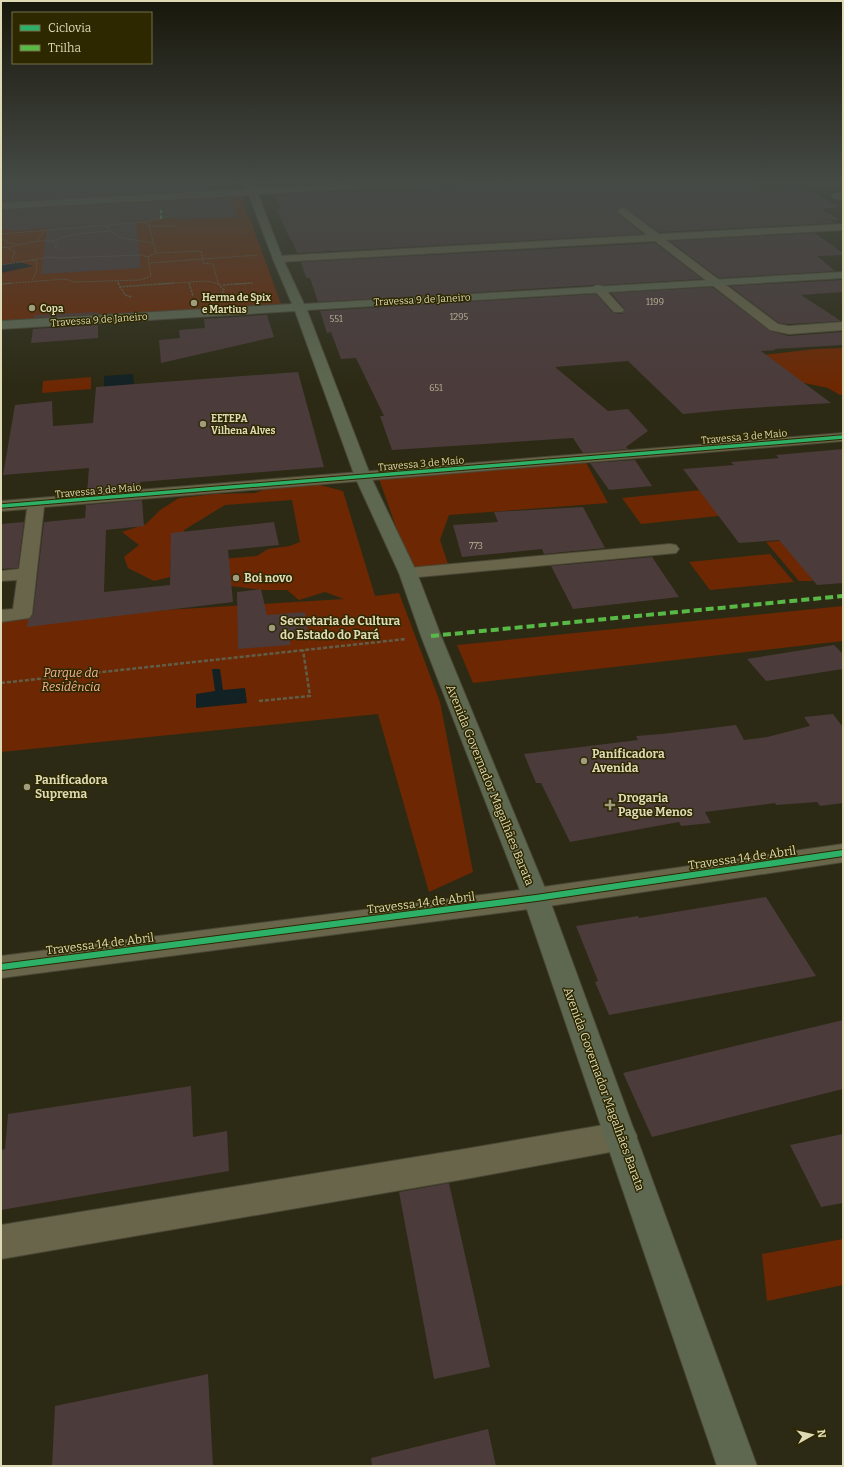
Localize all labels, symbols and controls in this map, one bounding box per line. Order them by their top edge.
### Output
legend [12,12,152,64]
text: Ciclovia [48,21,92,35]
text: Trilha [48,41,81,55]
street label: Travessa 9 de Janeiro [373,291,471,309]
place label: Herma de Spix e Martius [202,292,271,316]
house number: 1199 [646,297,664,307]
marker: Herma de Spix e Martius [189,298,199,308]
marker: Copa [27,303,37,313]
place label: Copa [40,303,64,315]
street label: Travessa 9 de Janeiro [50,311,148,329]
house number: 1295 [450,312,469,322]
house number: 551 [329,314,343,324]
house number: 651 [429,383,443,393]
place label: EETEPA Vilhena Alves [211,413,276,437]
marker: EETEPA Vilhena Alves [198,419,208,429]
street label: Travessa 3 de Maio [700,427,788,447]
street label: Travessa 3 de Maio [377,454,465,474]
street label: Travessa 3 de Maio [54,481,142,501]
house number: 773 [469,541,483,551]
place label: Boi novo [244,571,292,585]
marker: Boi novo [231,573,241,583]
place label: Secretaria de Cultura do Estado do Pará [280,614,401,642]
marker: Secretaria de Cultura do Estado do Pará [267,623,277,633]
park label: Parque da Residência [42,666,100,694]
street label: Avenida Governador Magalhães Barata [443,682,537,888]
place label: Panificadora Avenida [592,747,665,775]
marker: Panificadora Avenida [579,756,589,766]
place label: Panificadora Suprema [35,773,108,801]
marker: Panificadora Suprema [22,782,32,792]
place label: Drogaria Pague Menos [618,791,693,819]
marker: Drogaria Pague Menos [605,800,615,810]
street label: Travessa 14 de Abril [687,843,797,873]
street label: Travessa 14 de Abril [366,889,476,917]
street label: Travessa 14 de Abril [45,930,155,958]
street label: Avenida Governador Magalhães Barata [561,985,648,1193]
north arrow [792,1415,832,1455]
text: N [814,1429,829,1439]

